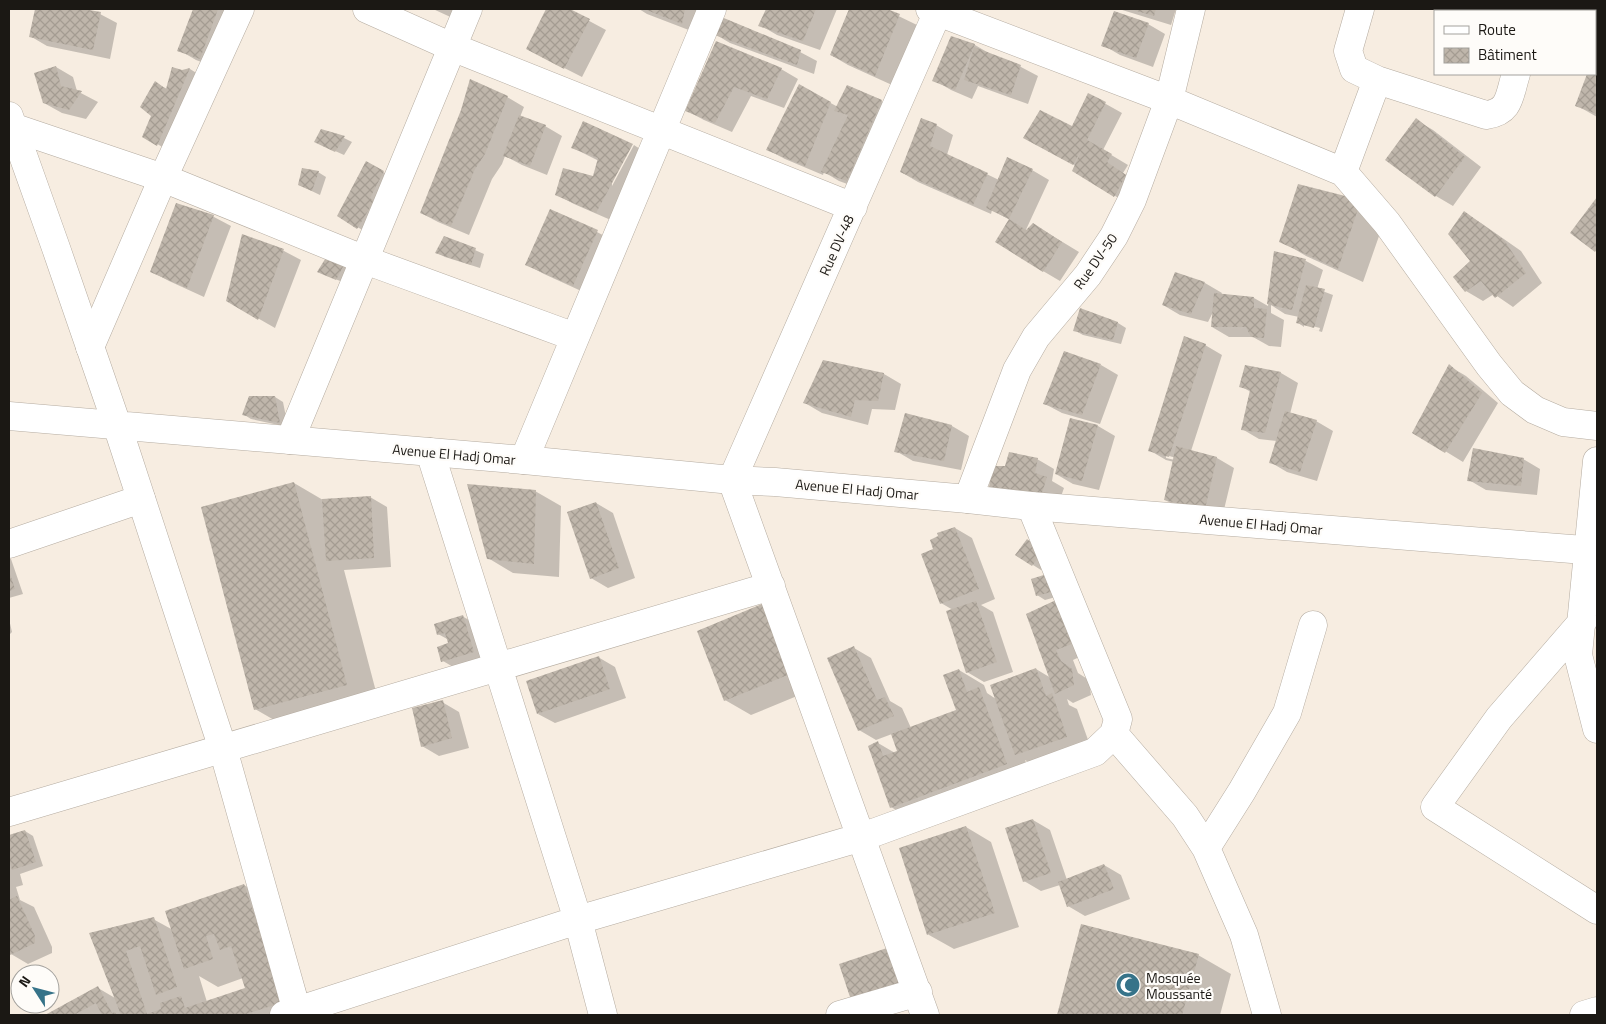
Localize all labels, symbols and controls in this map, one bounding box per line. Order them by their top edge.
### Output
legend [1434,10,1596,75]
text: Route [1478,18,1516,41]
text: Bâtiment [1478,43,1537,66]
street label: Rue DV-48 [813,211,859,279]
street label: Rue DV-50 [1068,228,1122,293]
street label: Avenue El Hadj Omar [391,438,517,470]
street label: Avenue El Hadj Omar [794,473,920,505]
street label: Avenue El Hadj Omar [1198,508,1324,540]
north arrow [10,964,60,1014]
place label: Mosquée Moussanté [1146,967,1212,1004]
text: N [13,971,35,991]
mosque icon: Mosquée Moussanté [1115,972,1141,998]

